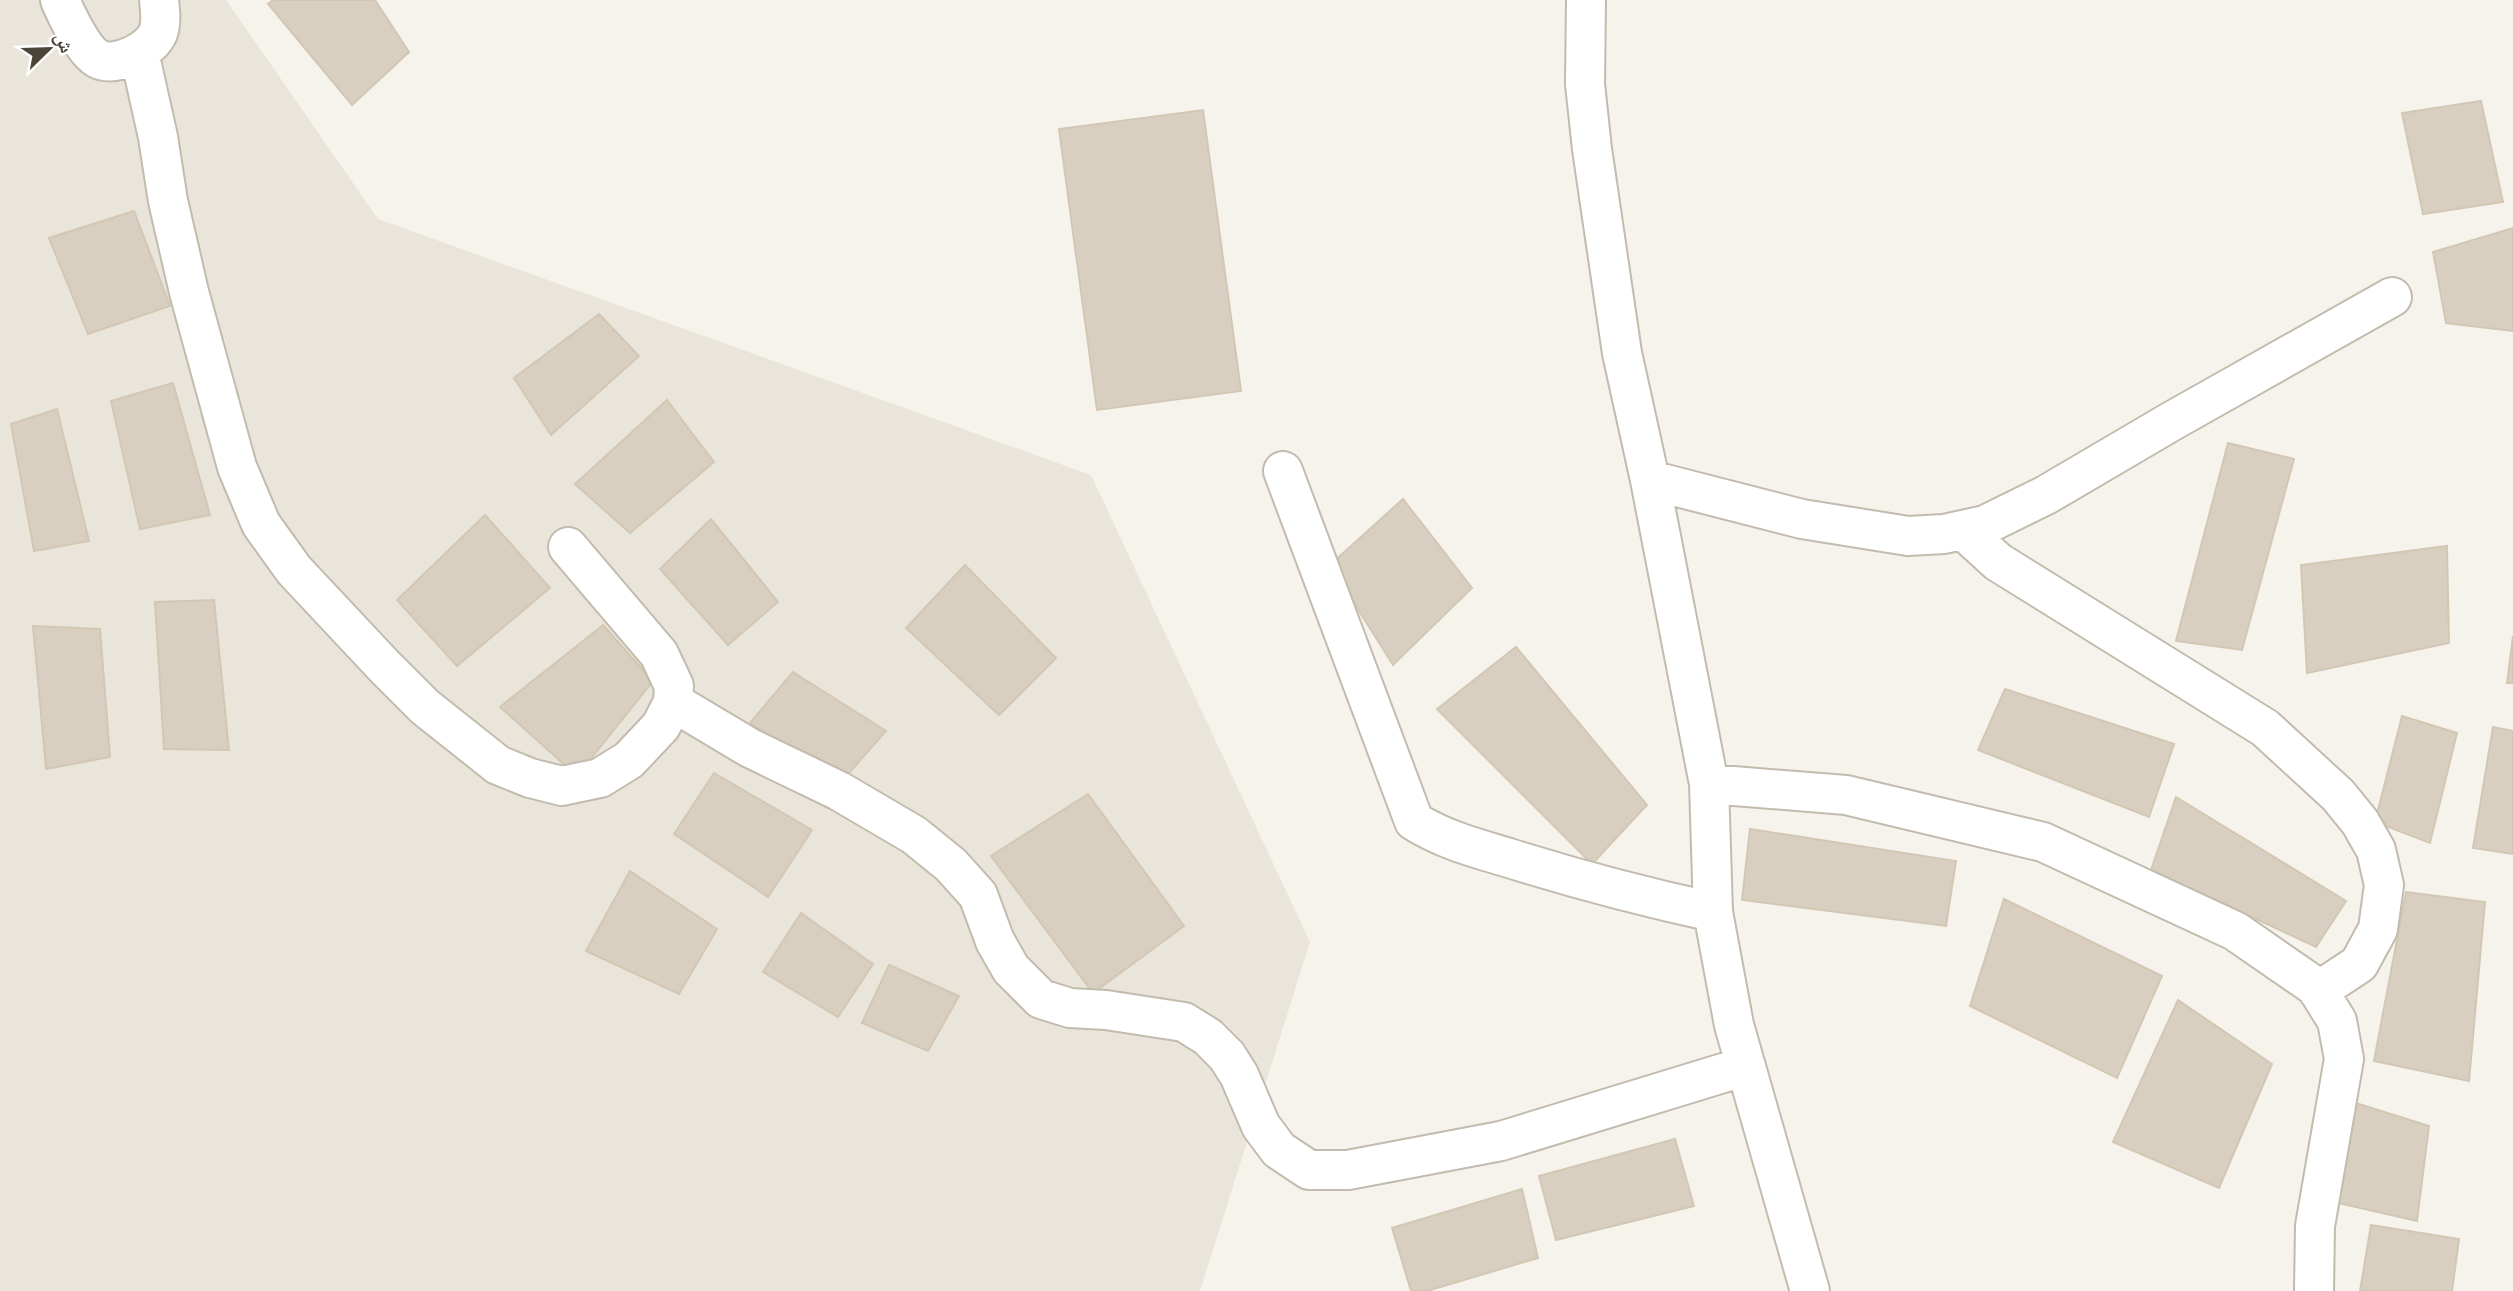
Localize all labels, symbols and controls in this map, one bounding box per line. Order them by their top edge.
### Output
north arrow [14,14,84,84]
text: ش [48,28,81,57]

